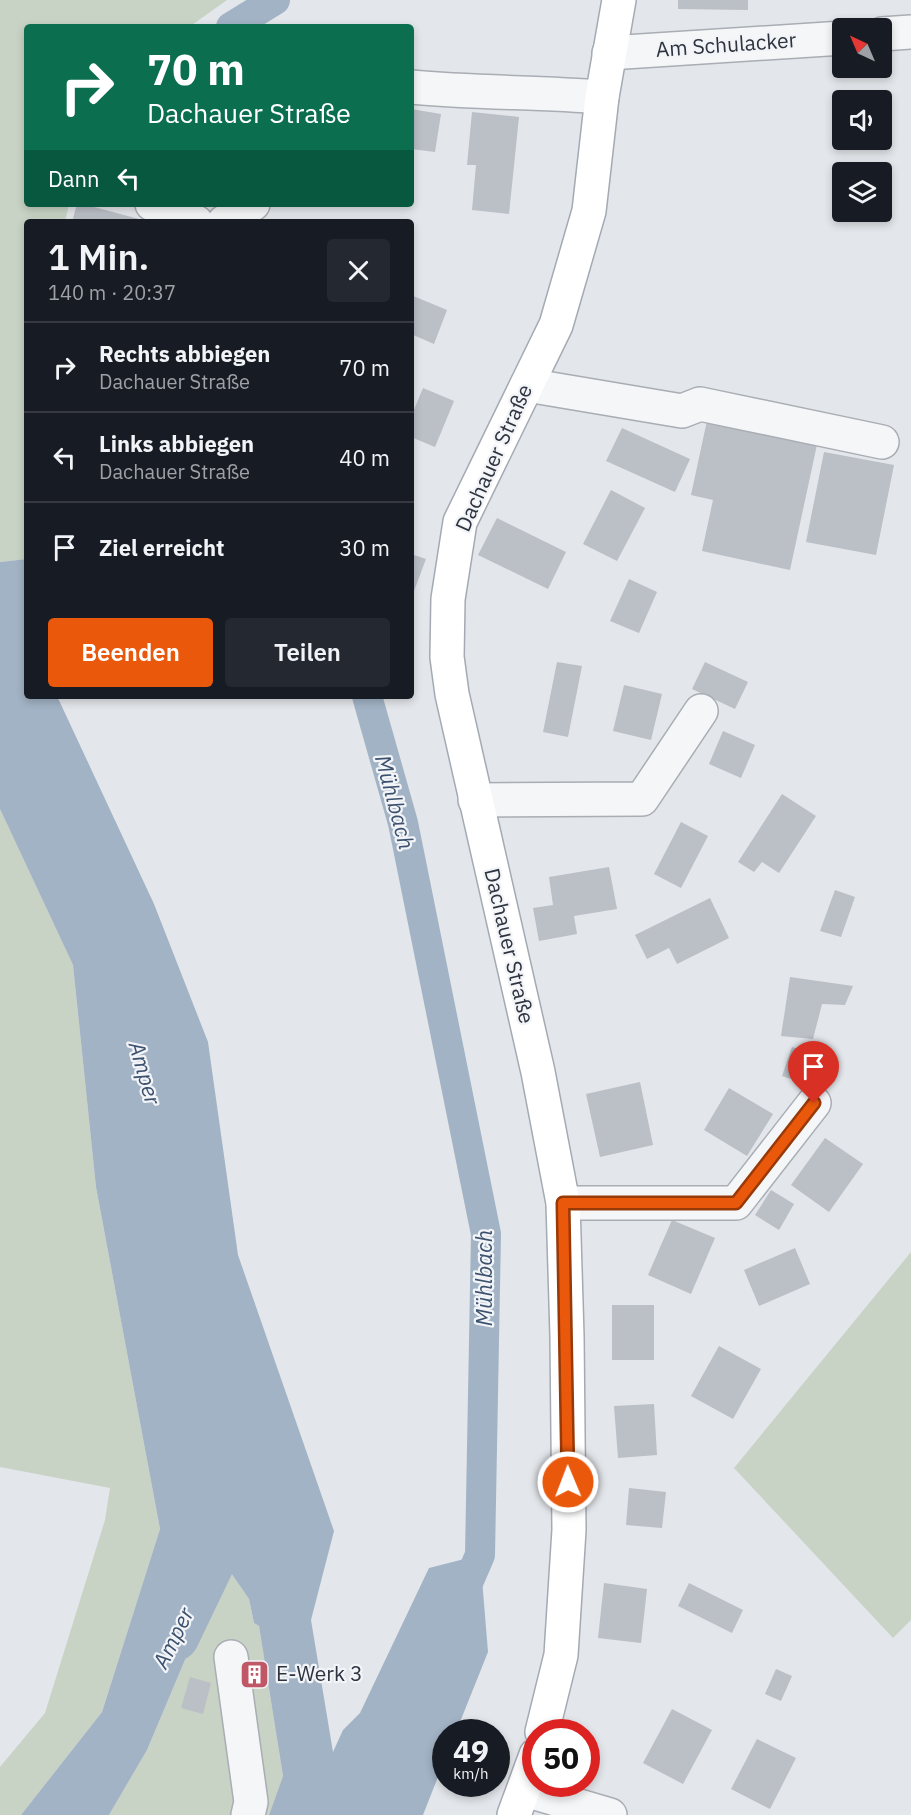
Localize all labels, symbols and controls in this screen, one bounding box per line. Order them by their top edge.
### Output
north arrow [832,18,892,78]
map controls [832,18,892,222]
street label: Am Schulacker [655,25,797,63]
text: 70 m [147,42,245,97]
icon: right [48,48,126,126]
button: sound [832,90,892,150]
text: Dachauer Straße [147,95,351,130]
icon: left [112,162,145,195]
button: layers [832,162,892,222]
text: Dann [48,164,100,193]
text: 1 Min. [48,233,149,280]
button: close [327,239,390,302]
text: 140 m · 20:37 [48,279,176,306]
text: Rechts abbiegen [99,339,270,368]
icon: right [48,351,81,384]
text: 70 m [339,353,390,382]
text: Dachauer Straße [99,368,250,395]
street label: Dachauer Straße [448,379,538,536]
text: Links abbiegen [99,429,254,458]
icon: left [48,441,81,474]
text: 40 m [339,443,390,472]
text: Dachauer Straße [99,458,250,485]
icon: arrive [48,531,81,564]
text: Ziel erreicht [99,533,224,562]
text: 30 m [339,533,390,562]
button: Beenden [48,618,213,687]
button: Teilen [225,618,390,687]
water label: Mühlbach [369,752,422,852]
street label: Dachauer Straße [479,865,541,1026]
water label: Amper [122,1037,169,1109]
pin [788,1041,839,1103]
icon: arrive [797,1050,830,1083]
water label: Mühlbach [469,1230,498,1326]
position arrow [536,1450,600,1514]
water label: Amper [145,1602,200,1674]
building icon: E-Werk 3 [239,1658,271,1690]
place label: E-Werk 3 [276,1659,363,1687]
speed limit sign: 50 [522,1719,600,1797]
text: 49 [453,1731,489,1770]
text: km/h [453,1764,489,1783]

